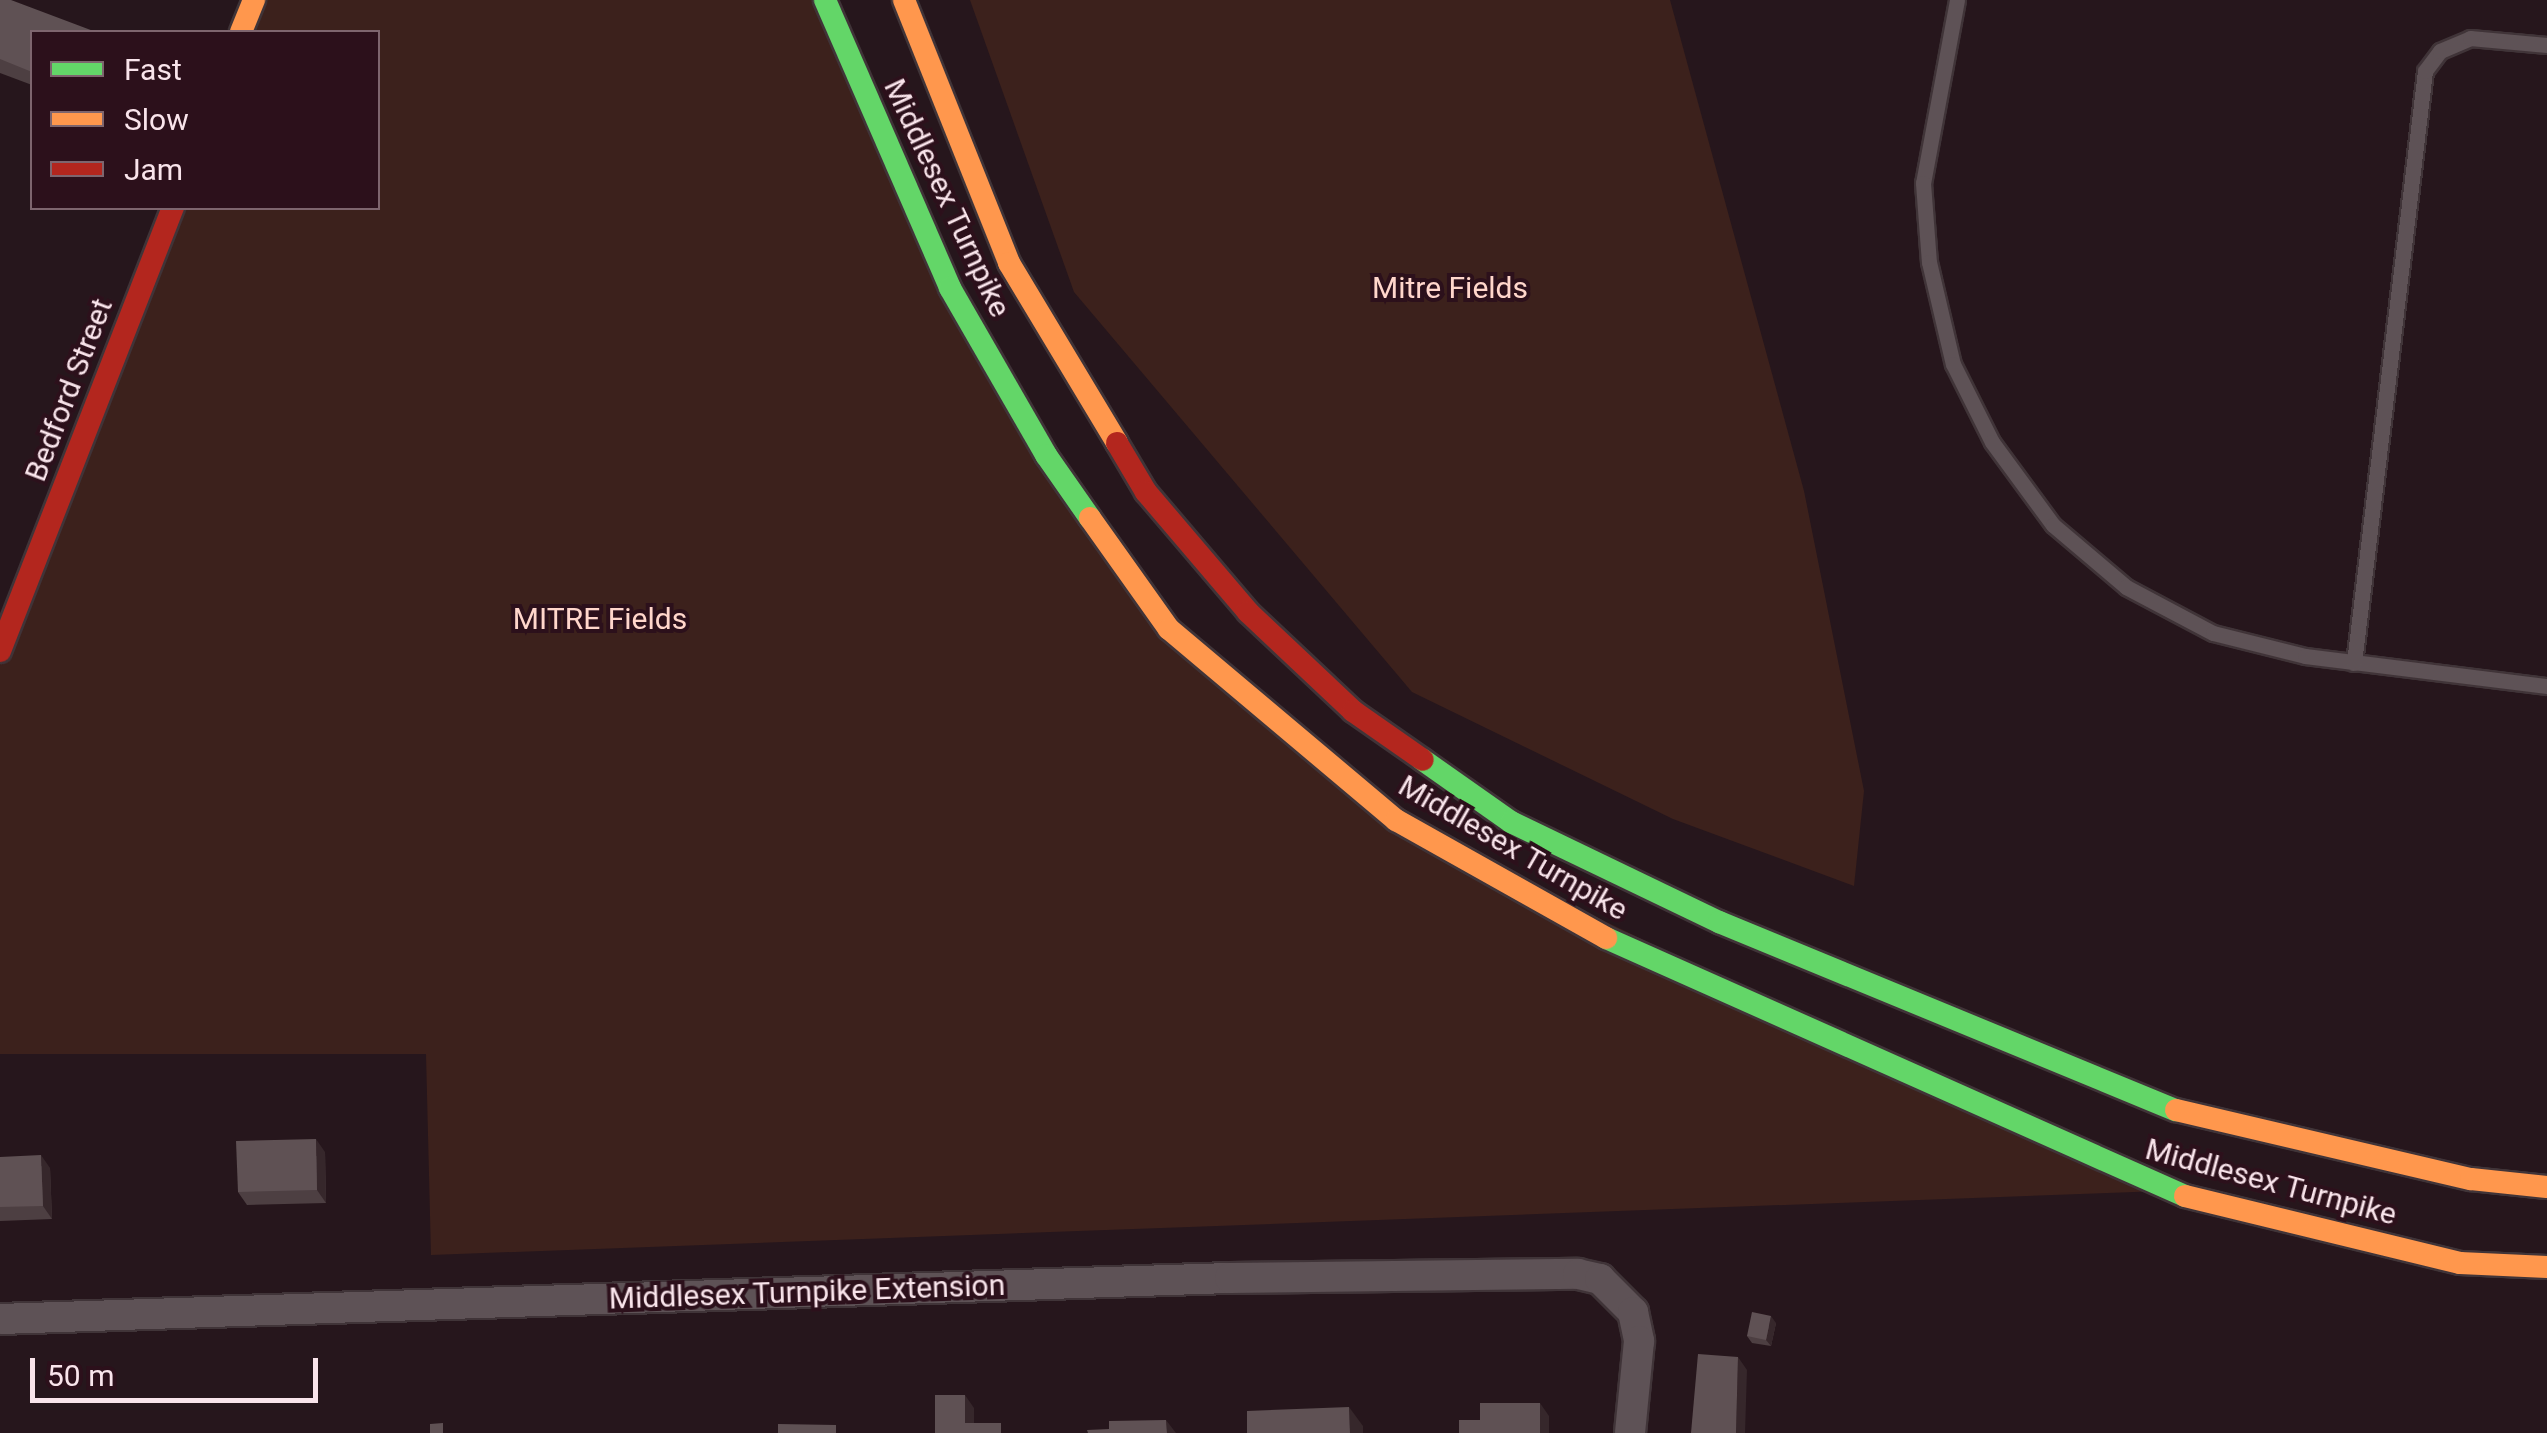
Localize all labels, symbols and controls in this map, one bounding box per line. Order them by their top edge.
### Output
legend [30,30,380,210]
text: Fast [124,52,182,87]
street label: Middlesex Turnpike [876,73,1018,323]
text: Slow [124,102,189,137]
text: Jam [124,152,183,187]
park label: Mitre Fields [1372,270,1528,306]
street label: Bedford Street [18,294,120,486]
park label: MITRE Fields [513,601,687,637]
street label: Middlesex Turnpike [1392,768,1634,928]
street label: Middlesex Turnpike [2141,1131,2401,1233]
street label: Middlesex Turnpike Extension [608,1267,1006,1317]
scale bar [35,1338,322,1400]
text: 50 m [47,1358,114,1393]

